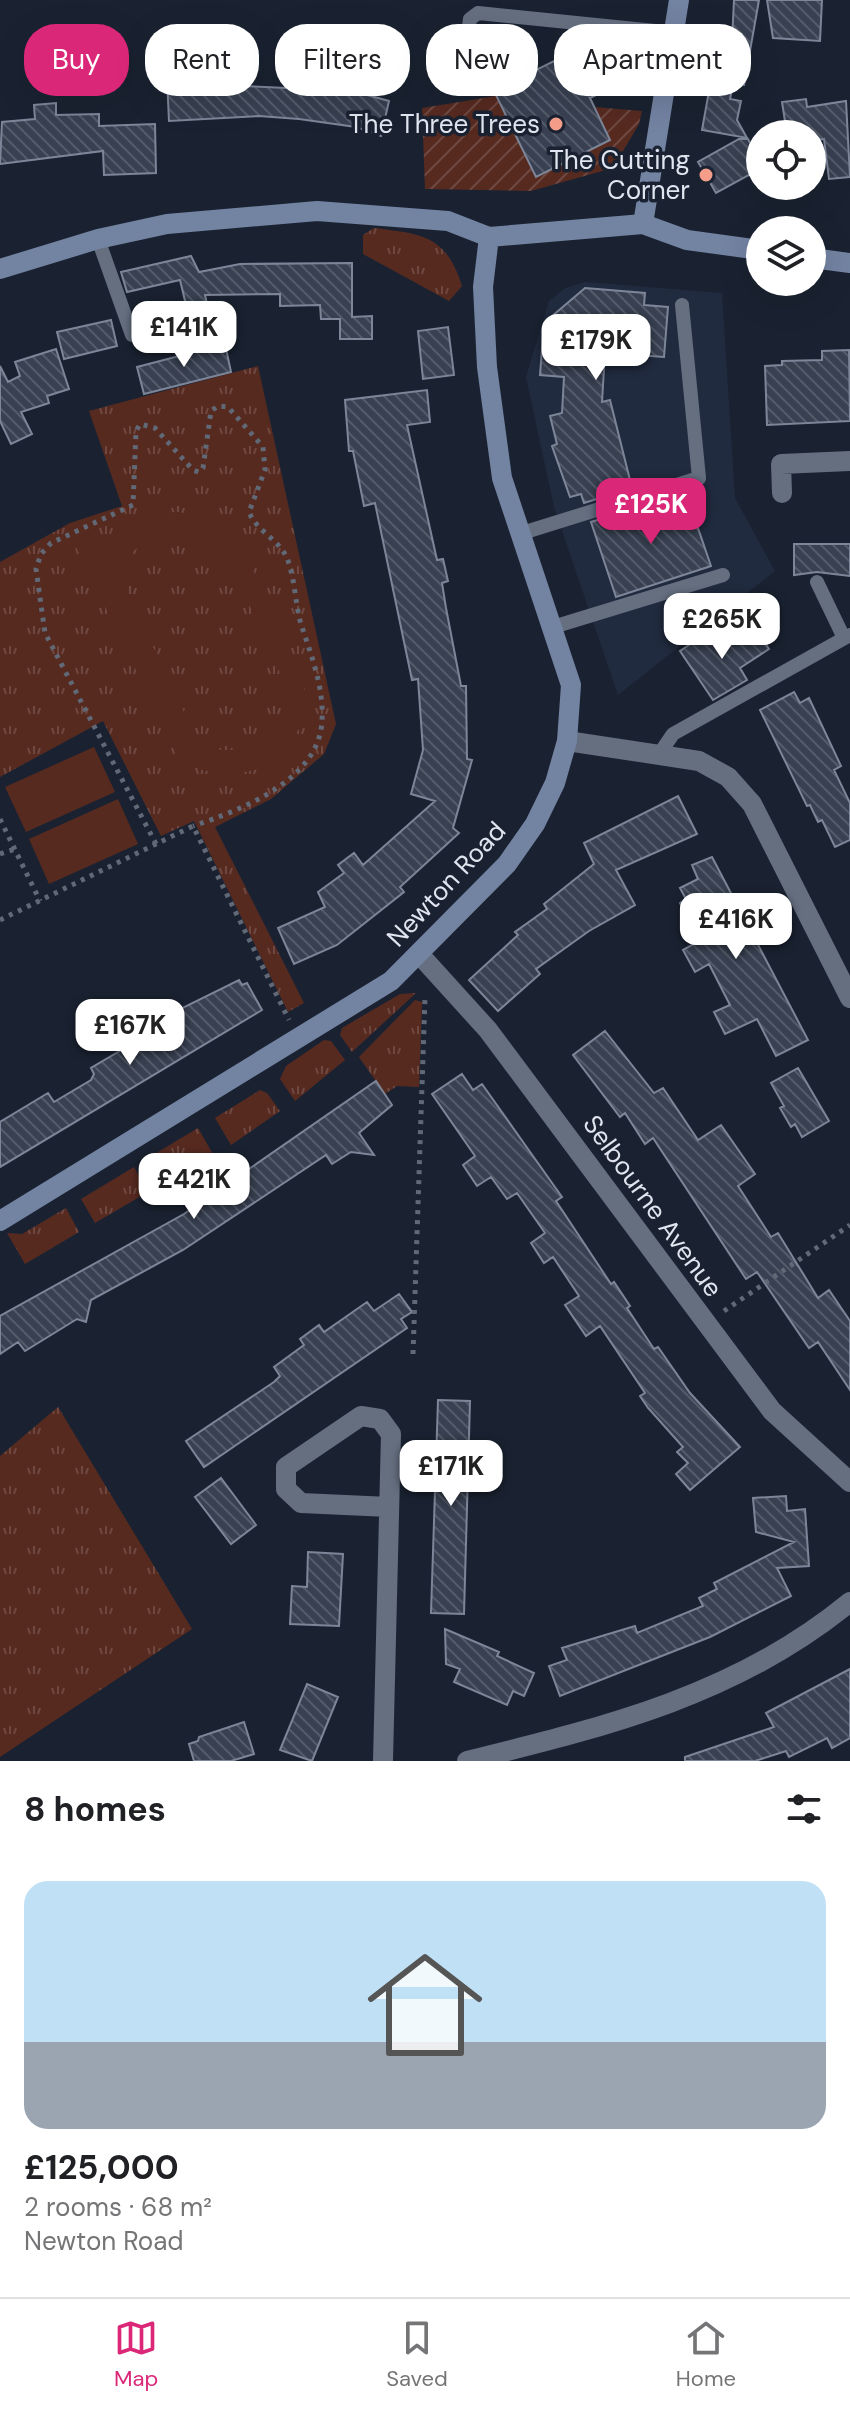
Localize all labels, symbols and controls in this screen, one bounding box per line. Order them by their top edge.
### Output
chip: Buy [24,24,129,96]
chip: Rent [145,24,259,96]
chip: Filters [275,24,410,96]
chip: New [426,24,538,96]
chip: Apartment [554,24,751,96]
place label: The Three Trees [349,107,540,141]
marker: The Three Trees [547,115,565,133]
map controls [746,120,826,296]
button: locate [746,120,826,200]
place label: The Cutting Corner [549,143,690,207]
marker: The Cutting Corner [697,166,715,184]
button: layers [746,216,826,296]
pin: £141K [128,301,240,369]
text: £141K [149,310,219,344]
pin: £179K [540,314,652,382]
text: £179K [560,323,632,357]
pin: £125K [595,478,707,546]
text: £125K [614,487,688,521]
pin: £265K [666,593,778,661]
text: £265K [682,602,762,636]
street label: Newton Road [379,814,513,954]
pin: £416K [680,893,792,961]
text: £416K [698,902,774,936]
pin: £167K [74,999,186,1067]
text: £167K [94,1008,166,1042]
street label: Selbourne Avenue [576,1108,730,1304]
pin: £421K [138,1153,250,1221]
text: £421K [157,1162,231,1196]
pin: £171K [395,1440,507,1508]
text: £171K [418,1449,484,1483]
text: 8 homes [24,1787,166,1832]
icon: filters [782,1787,826,1831]
icon: home [353,1933,497,2077]
text: £125,000 [24,2145,179,2190]
text: 2 rooms · 68 m² [24,2190,212,2224]
text: Newton Road [24,2224,184,2258]
tab: Map [114,2316,158,2393]
tab: Saved [386,2316,448,2393]
tab: Home [676,2316,736,2393]

